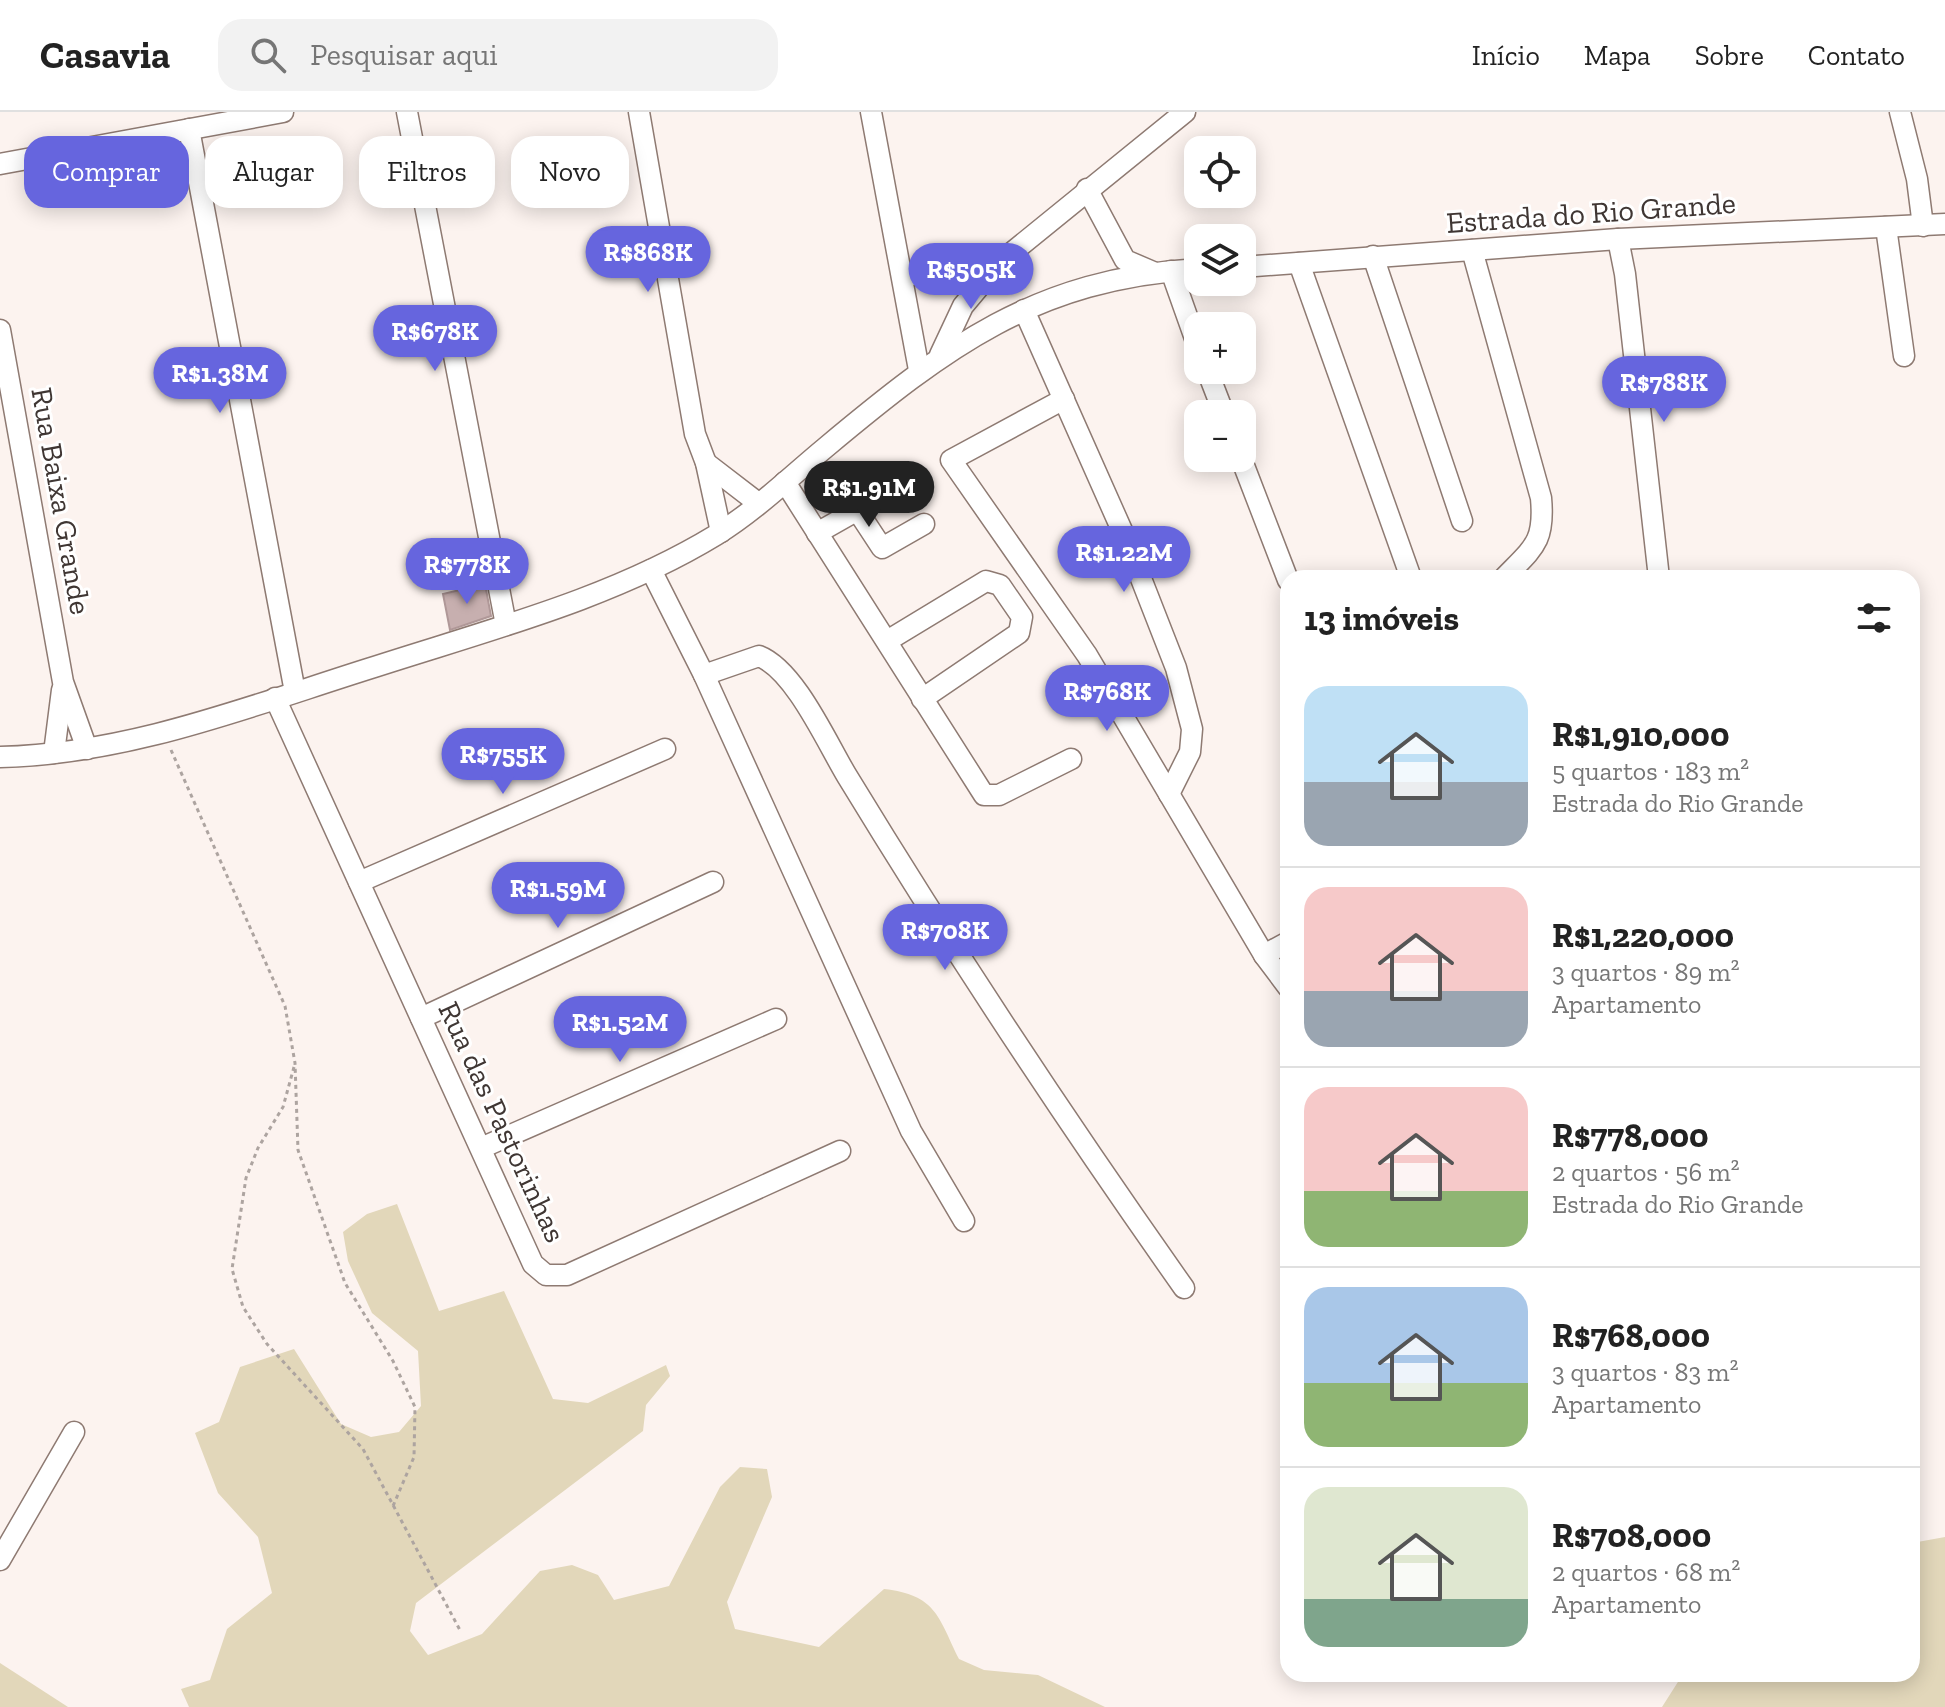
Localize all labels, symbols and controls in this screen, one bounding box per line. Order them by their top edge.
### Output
search box [218,19,778,91]
text: Casavia [40,32,170,78]
icon: search [246,33,290,77]
text: Pesquisar aqui [310,37,498,73]
text: Início [1472,39,1540,72]
text: Mapa [1584,39,1651,72]
text: Sobre [1695,39,1764,72]
text: Contato [1808,39,1905,72]
chip: Comprar [24,136,189,208]
chip: Alugar [205,136,343,208]
chip: Filtros [359,136,495,208]
chip: Novo [511,136,629,208]
map controls [1184,136,1256,472]
button: locate [1184,136,1256,208]
street label: Estrada do Rio Grande [1445,185,1737,241]
button: layers [1184,224,1256,296]
pin: R$868K [583,226,713,294]
text: R$868K [604,236,692,268]
pin: R$505K [906,243,1036,311]
text: R$505K [927,253,1016,285]
pin: R$678K [370,305,500,373]
button: + [1184,312,1256,384]
text: R$678K [391,315,479,347]
pin: R$1.38M [146,347,294,415]
pin: R$788K [1599,356,1729,424]
text: R$1.38M [171,357,269,389]
text: R$788K [1620,366,1708,398]
street label: Rua Baixa Grande [23,385,99,617]
button: − [1184,400,1256,472]
pin: R$1.91M [795,461,943,529]
text: R$1.91M [822,471,916,503]
pin: R$1.22M [1050,526,1198,594]
text: R$1.22M [1075,536,1173,568]
pin: R$778K [402,538,532,606]
text: R$778K [424,548,510,580]
icon: filters [1852,596,1896,640]
text: 13 imóveis [1304,598,1459,639]
pin: R$768K [1042,665,1172,733]
text: R$768K [1063,675,1151,707]
text: R$1,910,000 [1552,714,1729,755]
icon: home [1368,718,1464,814]
pin: R$755K [438,728,568,796]
text: R$755K [460,738,546,770]
text: 5 quartos · 183 m² [1552,755,1749,787]
text: Estrada do Rio Grande [1552,787,1803,819]
pin: R$1.59M [484,862,632,930]
text: R$1.59M [510,872,606,904]
pin: R$708K [880,904,1010,972]
text: R$708K [901,914,989,946]
text: R$1,220,000 [1552,915,1734,956]
icon: home [1368,919,1464,1015]
text: 3 quartos · 89 m² [1552,956,1740,988]
text: Apartamento [1552,988,1701,1020]
street label: Rua das Pastorinhas [430,996,574,1248]
pin: R$1.52M [546,996,694,1064]
text: R$1.52M [572,1006,668,1038]
text: R$778,000 [1552,1115,1709,1156]
icon: home [1368,1119,1464,1215]
text: 2 quartos · 56 m² [1552,1156,1740,1188]
text: Estrada do Rio Grande [1552,1188,1803,1220]
text: R$768,000 [1552,1315,1710,1356]
icon: home [1368,1319,1464,1415]
text: 3 quartos · 83 m² [1552,1356,1739,1388]
text: Apartamento [1552,1388,1701,1420]
text: R$708,000 [1552,1515,1711,1556]
icon: home [1368,1519,1464,1615]
text: 2 quartos · 68 m² [1552,1556,1740,1588]
text: Apartamento [1552,1588,1701,1620]

